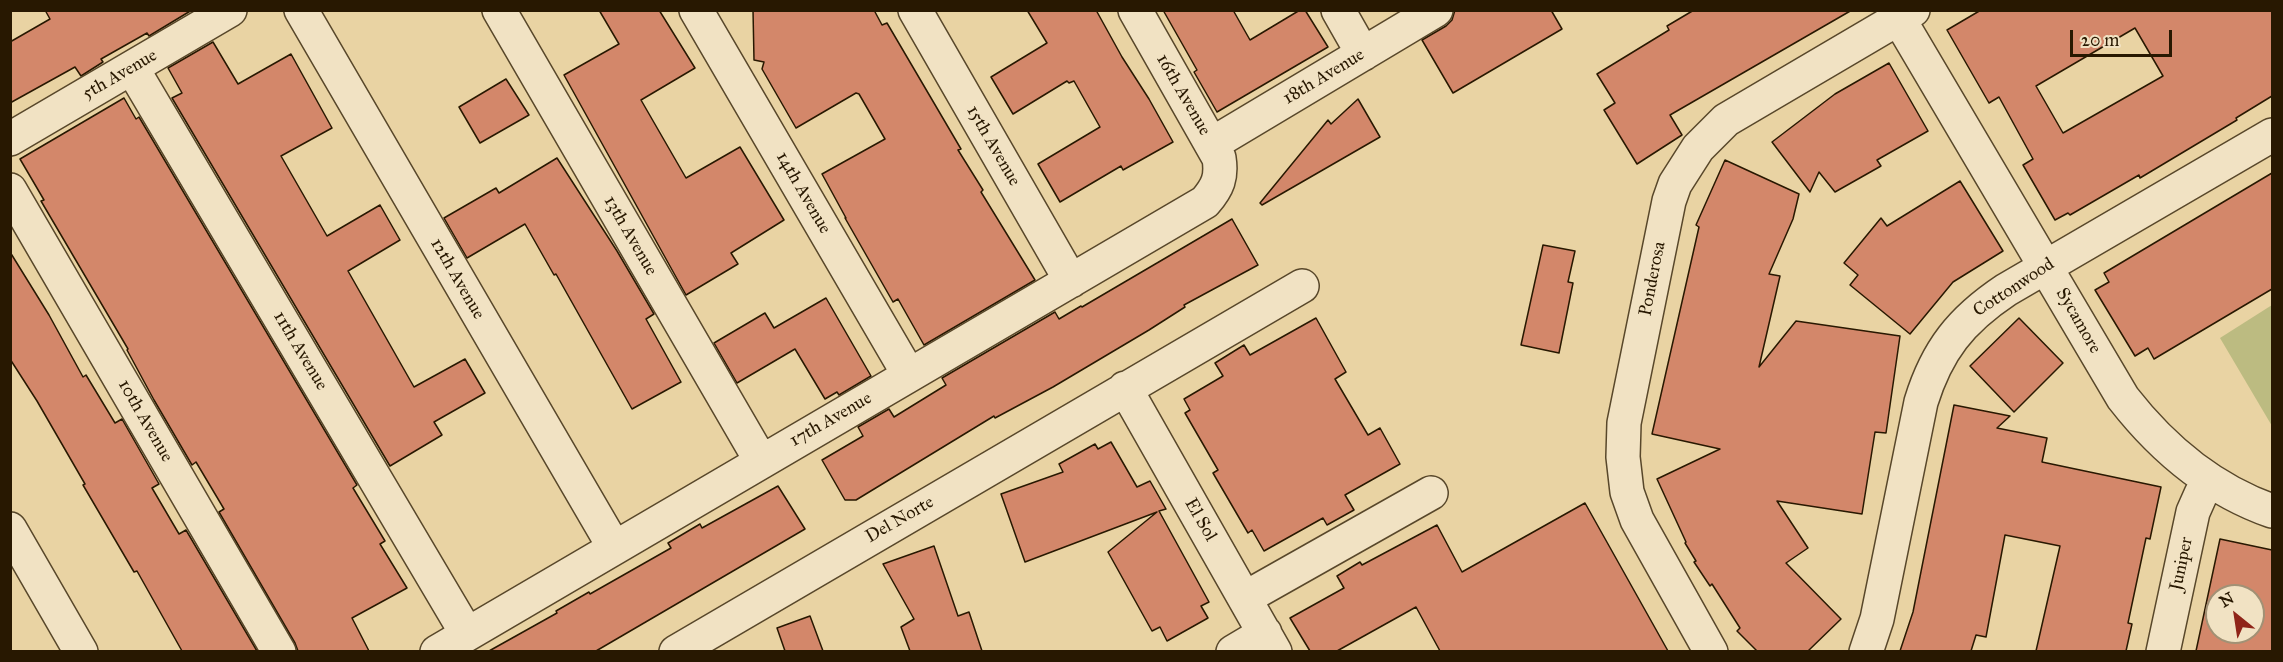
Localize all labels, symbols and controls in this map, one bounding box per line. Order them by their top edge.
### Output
scale bar [2073,18,2175,56]
text: 20 m [2081,29,2119,51]
street label: 18th Avenue [1279,44,1369,110]
street label: 5th Avenue [79,45,161,105]
street label: 16th Avenue [1151,50,1215,140]
street label: 15th Avenue [961,102,1025,190]
street label: 14th Avenue [771,148,835,238]
street label: 13th Avenue [598,192,662,280]
street label: 12th Avenue [425,235,489,323]
street label: Ponderosa [1635,240,1671,318]
street label: Cottonwood [1969,254,2059,322]
street label: Sycamore [2051,284,2105,358]
street label: 11th Avenue [268,308,332,394]
street label: 10th Avenue [113,376,177,466]
street label: 17th Avenue [786,388,876,452]
street label: Del Norte [862,492,938,548]
street label: El Sol [1179,495,1221,545]
street label: Juniper [2166,535,2198,593]
north arrow [2205,584,2265,644]
text: N [2216,588,2237,611]

